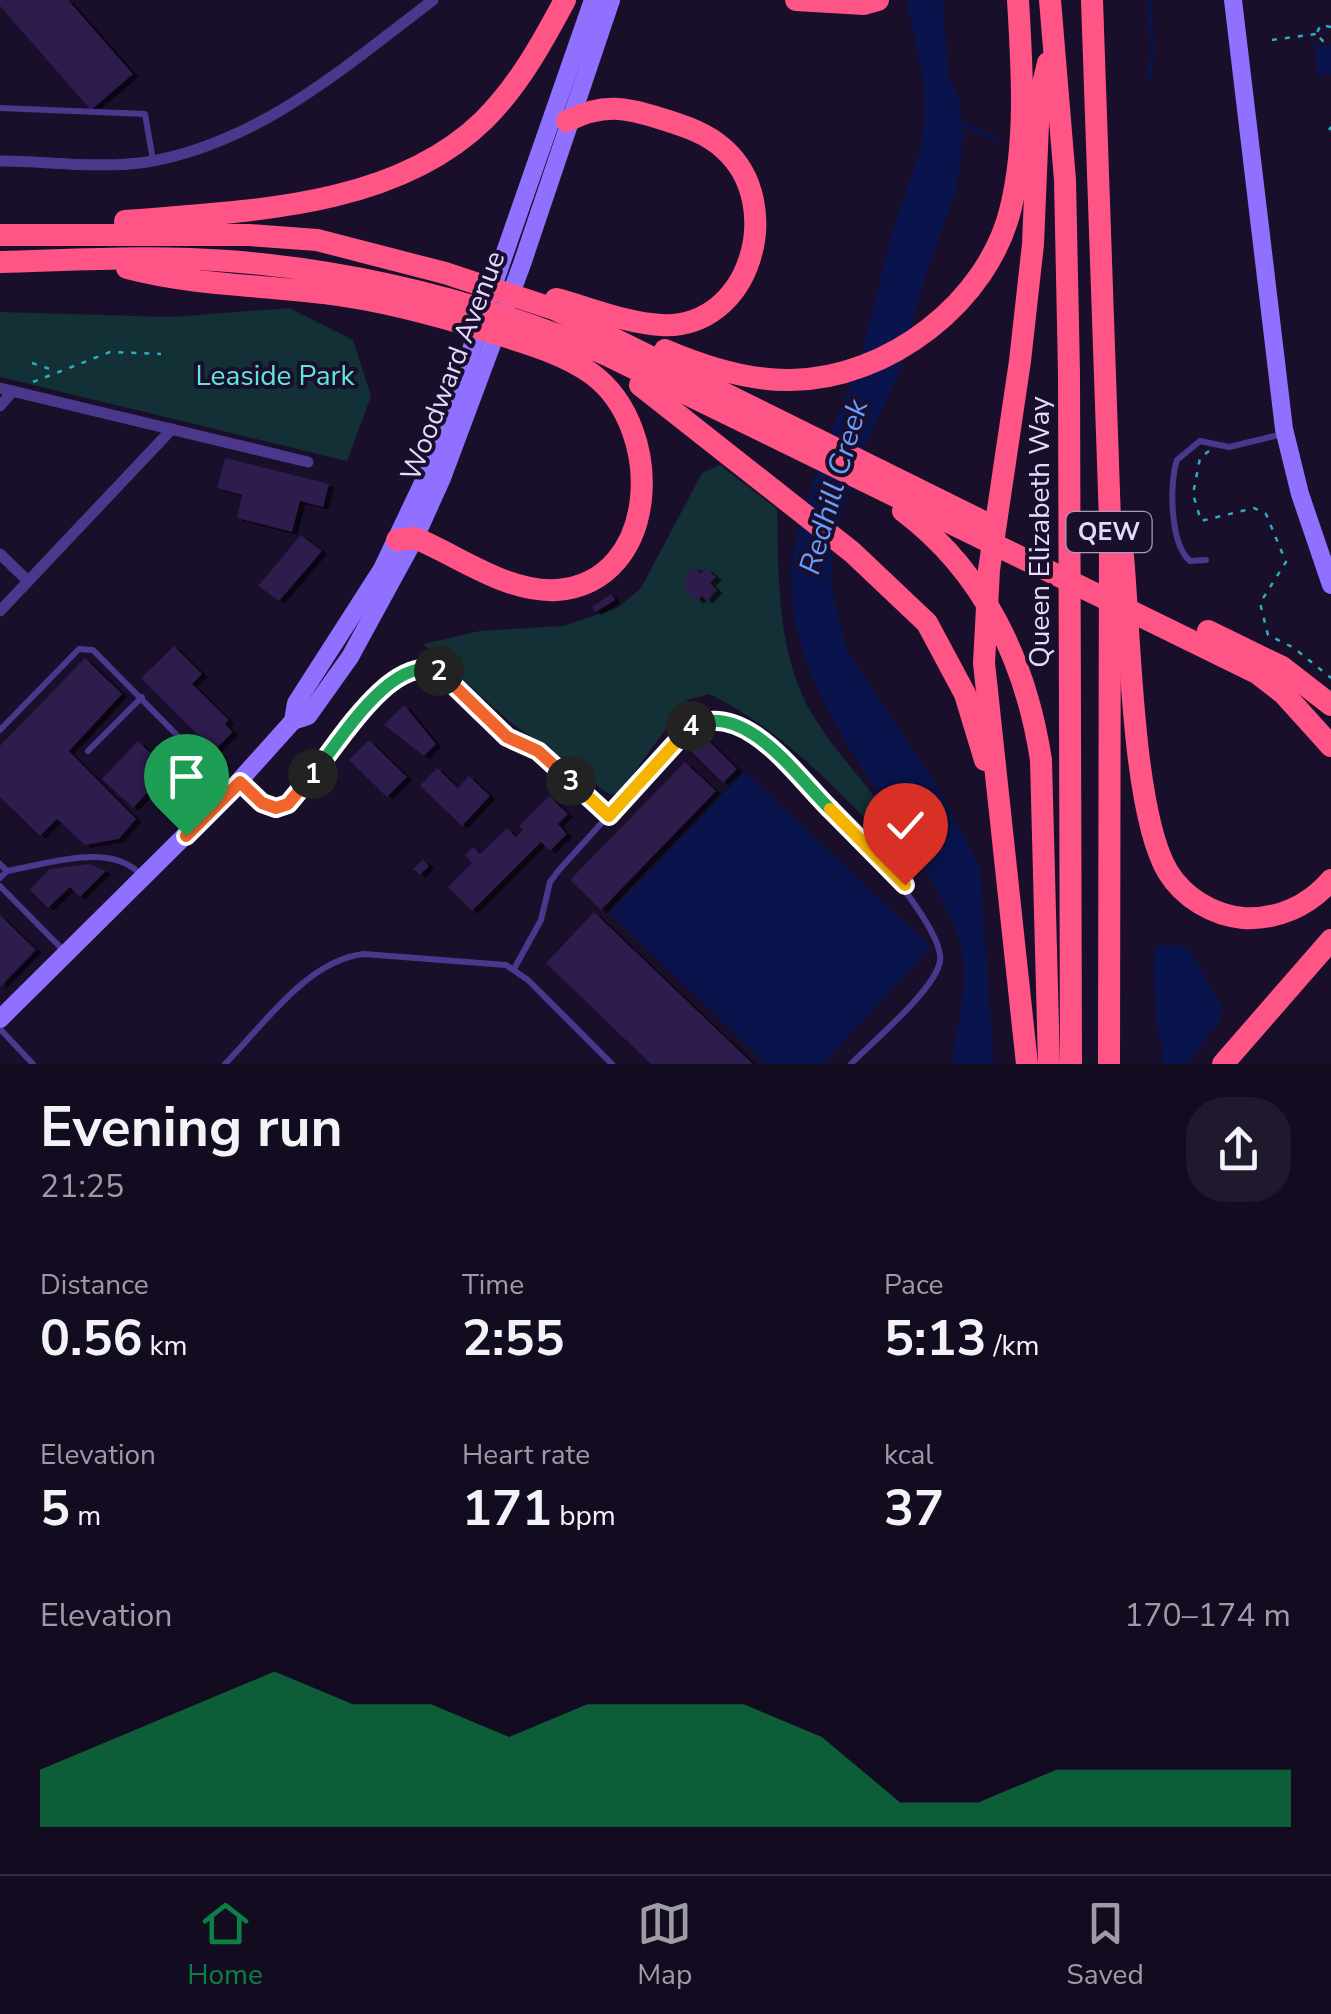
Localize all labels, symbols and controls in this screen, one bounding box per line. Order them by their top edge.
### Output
street label: Woodward Avenue [392,246,514,486]
park label: Leaside Park [195,357,356,395]
water label: Redhill Creek [789,394,879,579]
street label: Queen Elizabeth Way [1021,396,1059,668]
road number: QEW [1066,512,1152,552]
pin: 2 [414,646,464,696]
text: 2 [431,652,447,690]
pin: 4 [666,701,716,751]
text: 4 [683,707,699,745]
pin [144,734,229,837]
icon: arrive [159,749,214,804]
pin: 1 [288,749,338,799]
text: 1 [305,755,321,793]
pin: 3 [546,756,596,806]
text: 3 [563,762,579,800]
pin [863,783,948,886]
icon: check [878,798,933,853]
text: Evening run [40,1090,343,1165]
button: share [1186,1097,1291,1202]
text: 21:25 [40,1165,124,1208]
text: Distance [40,1266,149,1304]
text: Time [462,1266,524,1304]
text: Pace [884,1266,943,1304]
text: 0.56 [40,1304,142,1373]
text: 2:55 [462,1304,564,1373]
text: 5:13 [884,1304,986,1373]
text: km [142,1327,188,1365]
text: /km [986,1327,1039,1365]
text: Elevation [40,1436,156,1474]
text: Heart rate [462,1436,590,1474]
text: kcal [884,1436,934,1474]
text: 5 [40,1474,70,1543]
text: 171 [462,1474,552,1543]
text: 37 [884,1474,944,1543]
text: m [70,1497,101,1535]
text: bpm [552,1497,616,1535]
text: Elevation [40,1594,173,1637]
text: 170–174 m [1124,1594,1291,1637]
tab: Home [187,1896,263,1994]
tab: Map [637,1896,692,1994]
tab: Saved [1066,1896,1144,1994]

